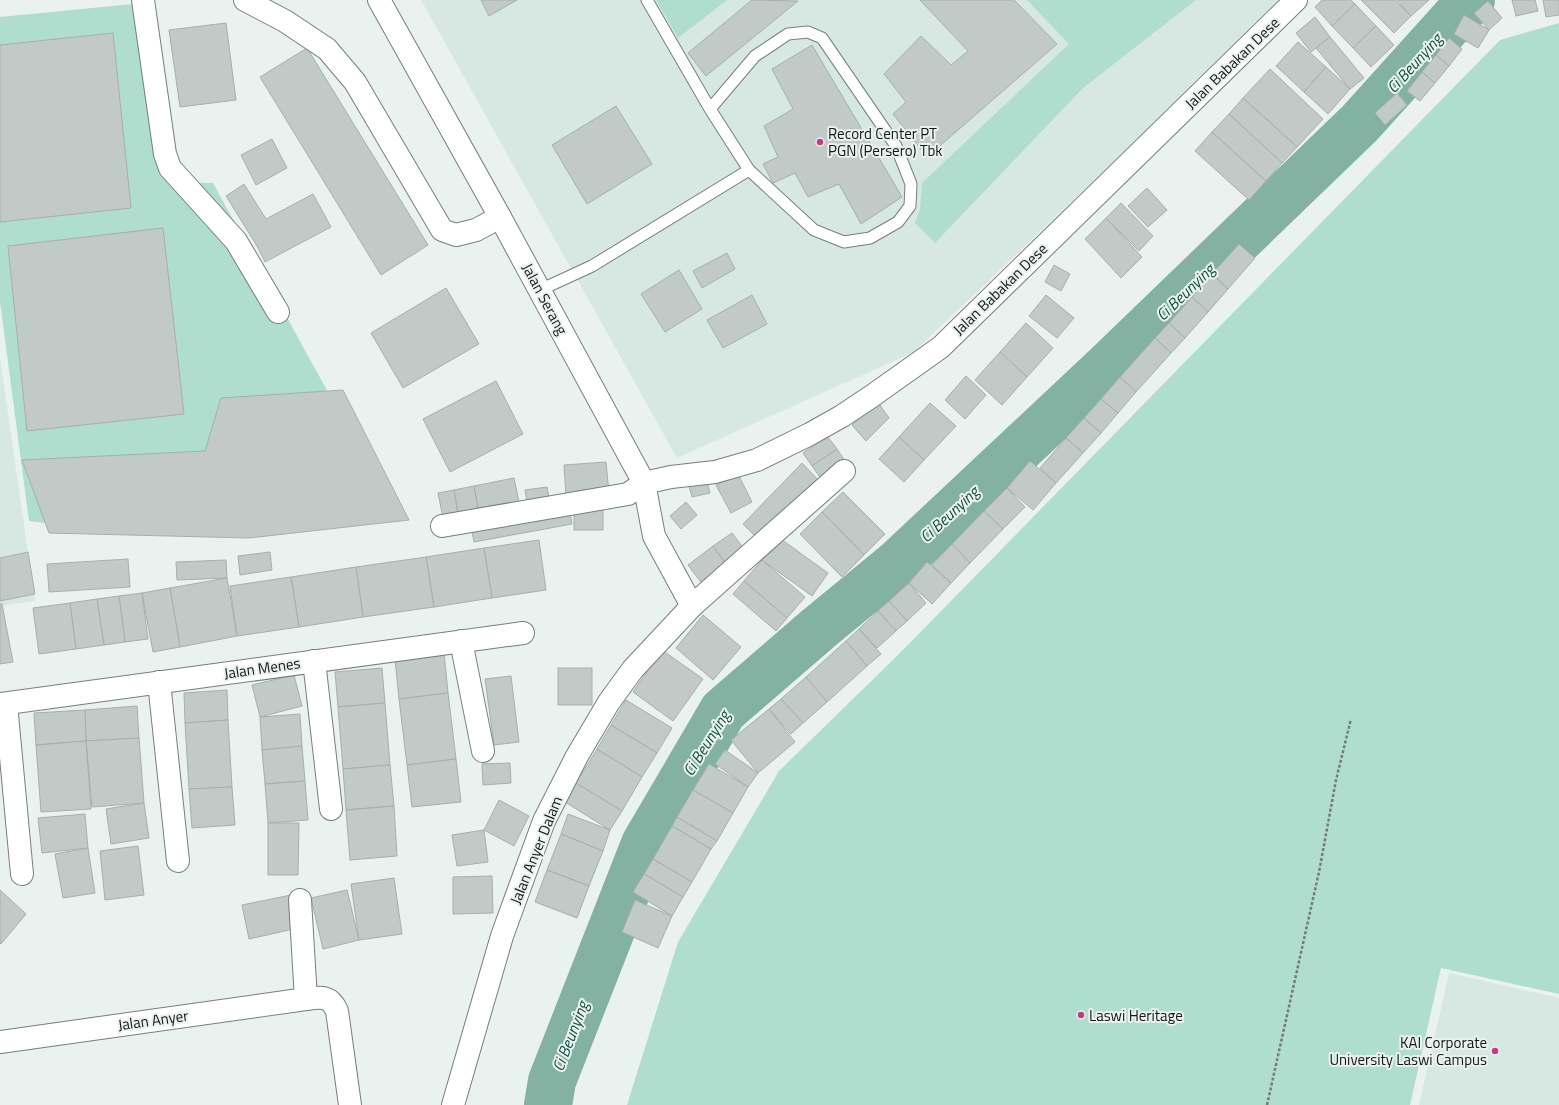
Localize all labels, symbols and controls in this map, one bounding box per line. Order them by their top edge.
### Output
street label: Jalan Babakan Dese [1179,12,1285,114]
water label: Ci Beunying [1381,26,1449,98]
place label: Record Center PT PGN (Persero) Tbk [828,122,943,162]
marker: Record Center PT PGN (Persero) Tbk [815,137,825,147]
street label: Jalan Babakan Dese [947,238,1053,340]
water label: Ci Beunying [1150,256,1222,326]
street label: Jalan Serang [516,259,574,339]
water label: Ci Beunying [914,479,986,548]
street label: Jalan Menes [222,651,302,685]
water label: Ci Beunying [676,703,737,780]
street label: Jalan Anyer Dalam [504,792,568,908]
water label: Ci Beunying [546,995,595,1075]
street label: Jalan Anyer [116,1004,190,1036]
place label: Laswi Heritage [1089,1004,1183,1027]
marker: Laswi Heritage [1076,1010,1086,1020]
place label: KAI Corporate University Laswi Campus [1329,1031,1487,1071]
marker: KAI Corporate University Laswi Campus [1490,1046,1500,1056]

